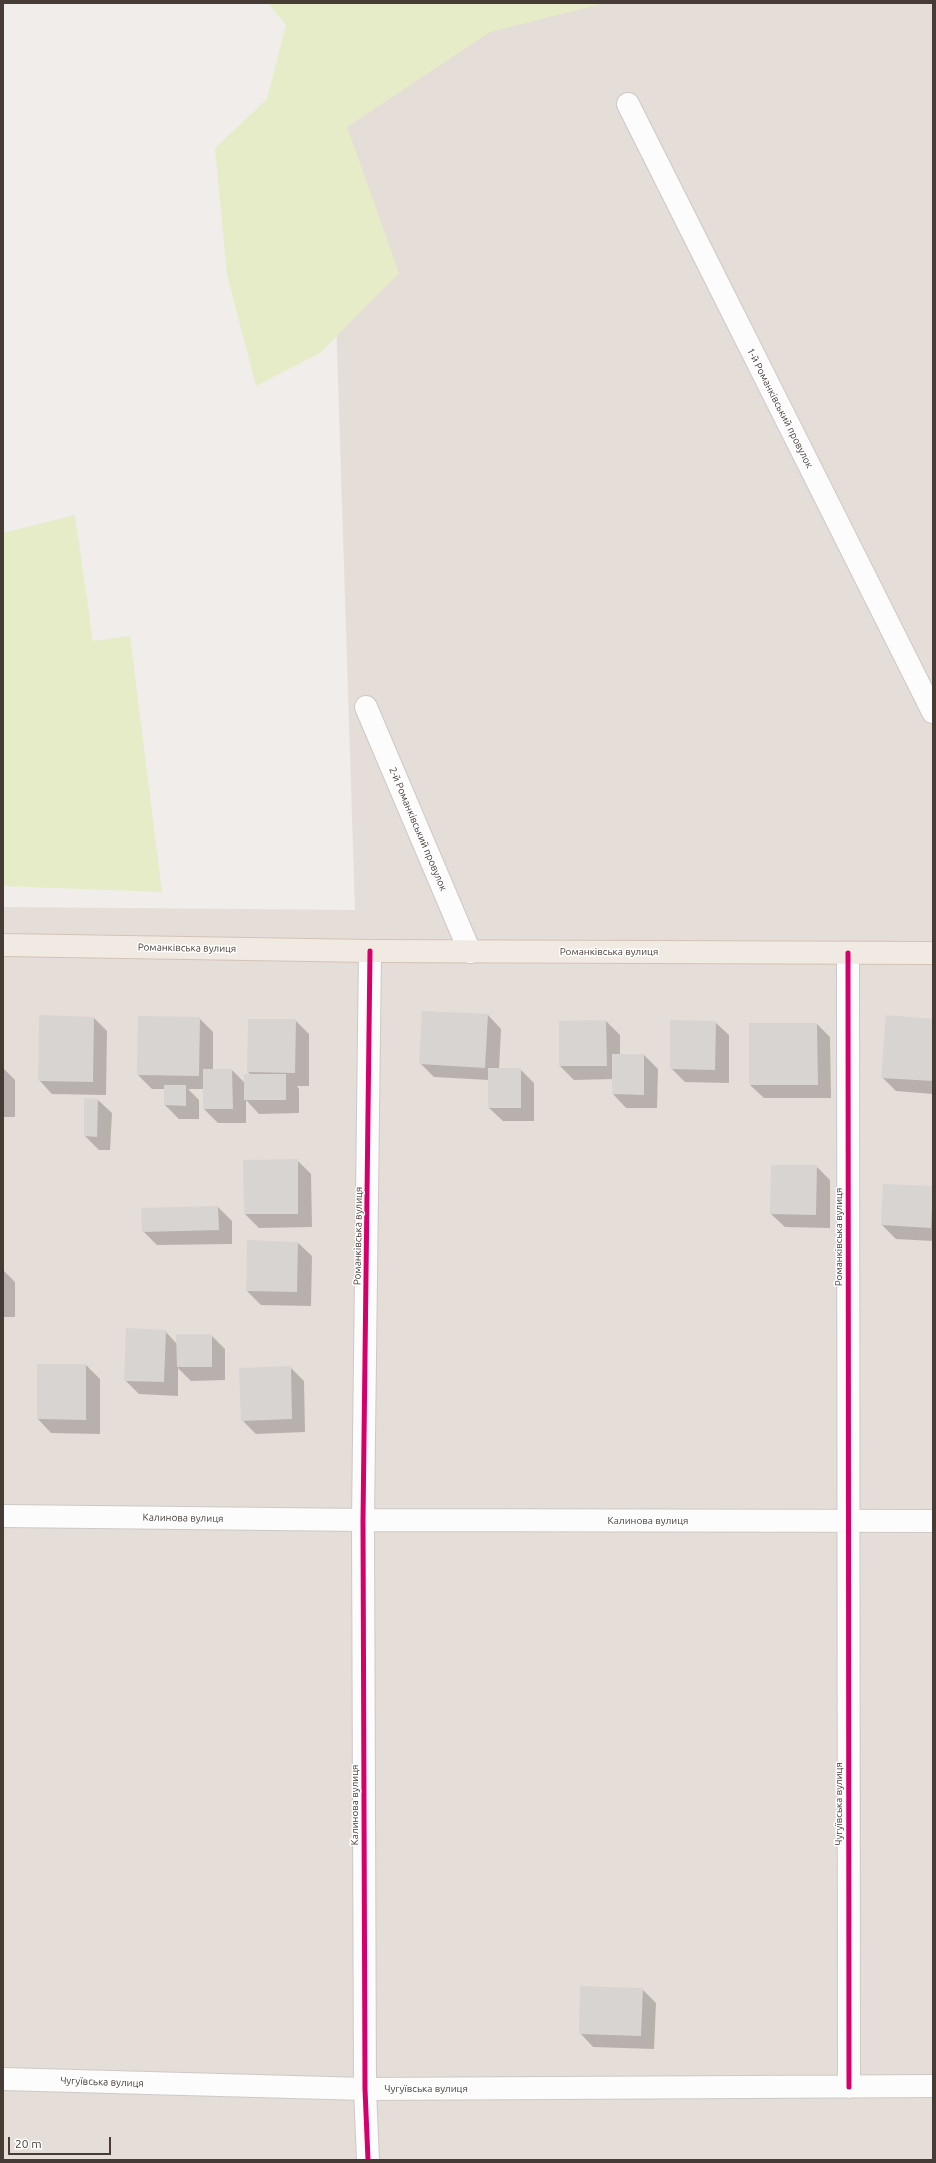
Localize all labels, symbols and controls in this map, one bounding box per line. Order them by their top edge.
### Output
street label: 1-й Романківський провулок [744,346,816,470]
street label: 2-й Романківський провулок [386,765,450,893]
street label: Романківська вулиця [138,941,236,955]
street label: Романківська вулиця [560,946,658,958]
street label: Романківська вулиця [351,1187,365,1285]
street label: Романківська вулиця [833,1188,845,1286]
street label: Калинова вулиця [143,1511,223,1525]
street label: Калинова вулиця [608,1515,688,1527]
street label: Чугуївська вулиця [833,1762,845,1846]
street label: Калинова вулиця [349,1765,361,1845]
street label: Чугуївська вулиця [60,2075,144,2089]
street label: Чугуївська вулиця [384,2083,468,2095]
scale bar [10,2129,113,2155]
text: 20 m [15,2137,42,2150]

